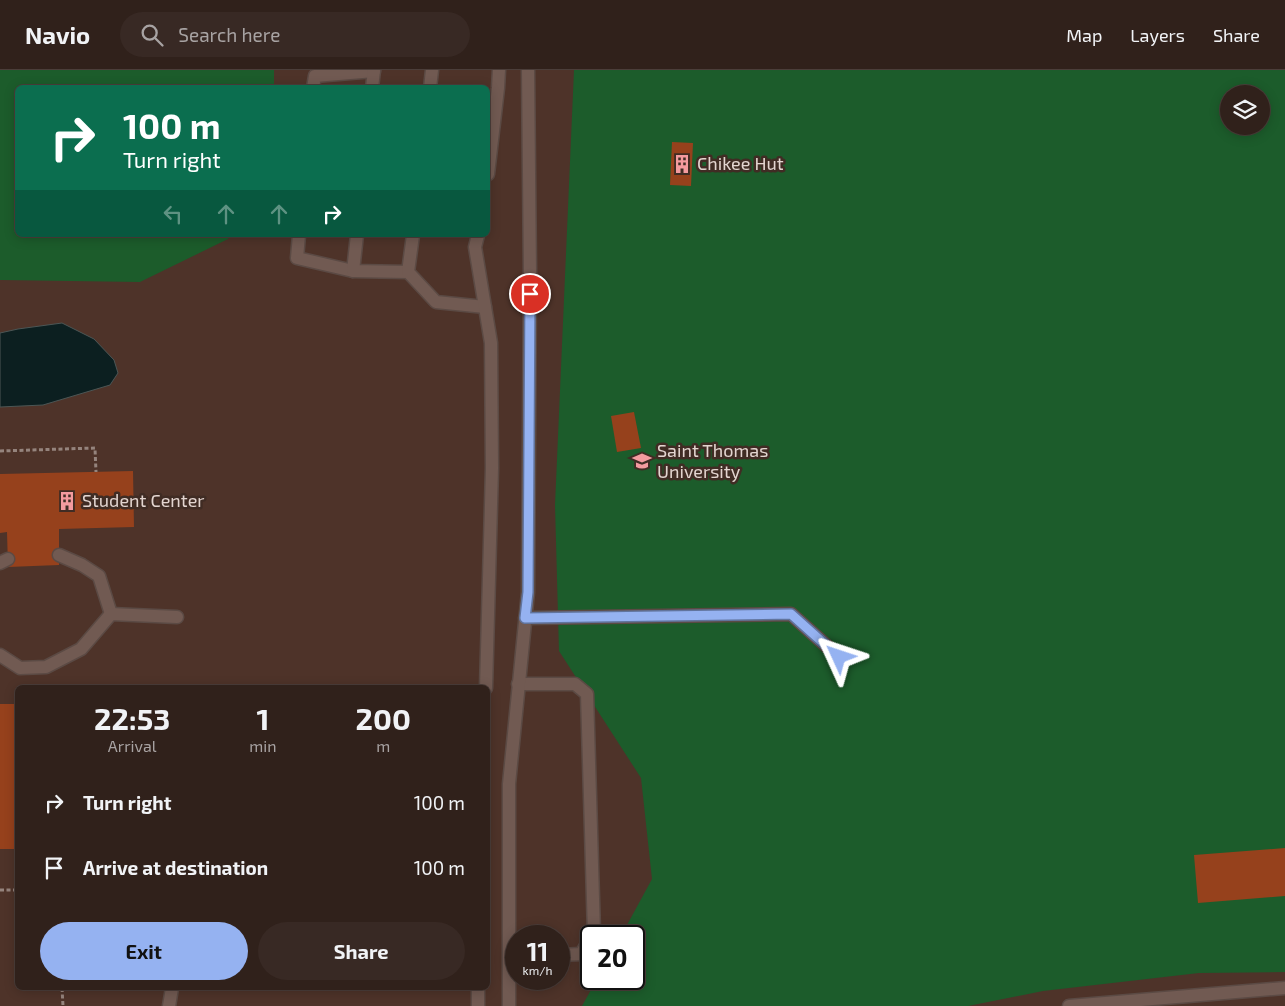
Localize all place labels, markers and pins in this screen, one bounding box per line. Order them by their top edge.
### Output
place label: Chikee Hut [697,152,784,174]
building icon: Chikee Hut [671,153,693,175]
pin [509,273,551,315]
place label: Saint Thomas University [657,439,768,482]
school or university icon: Saint Thomas University [631,450,653,472]
place label: Student Center [82,489,205,511]
building icon: Student Center [56,490,78,512]

